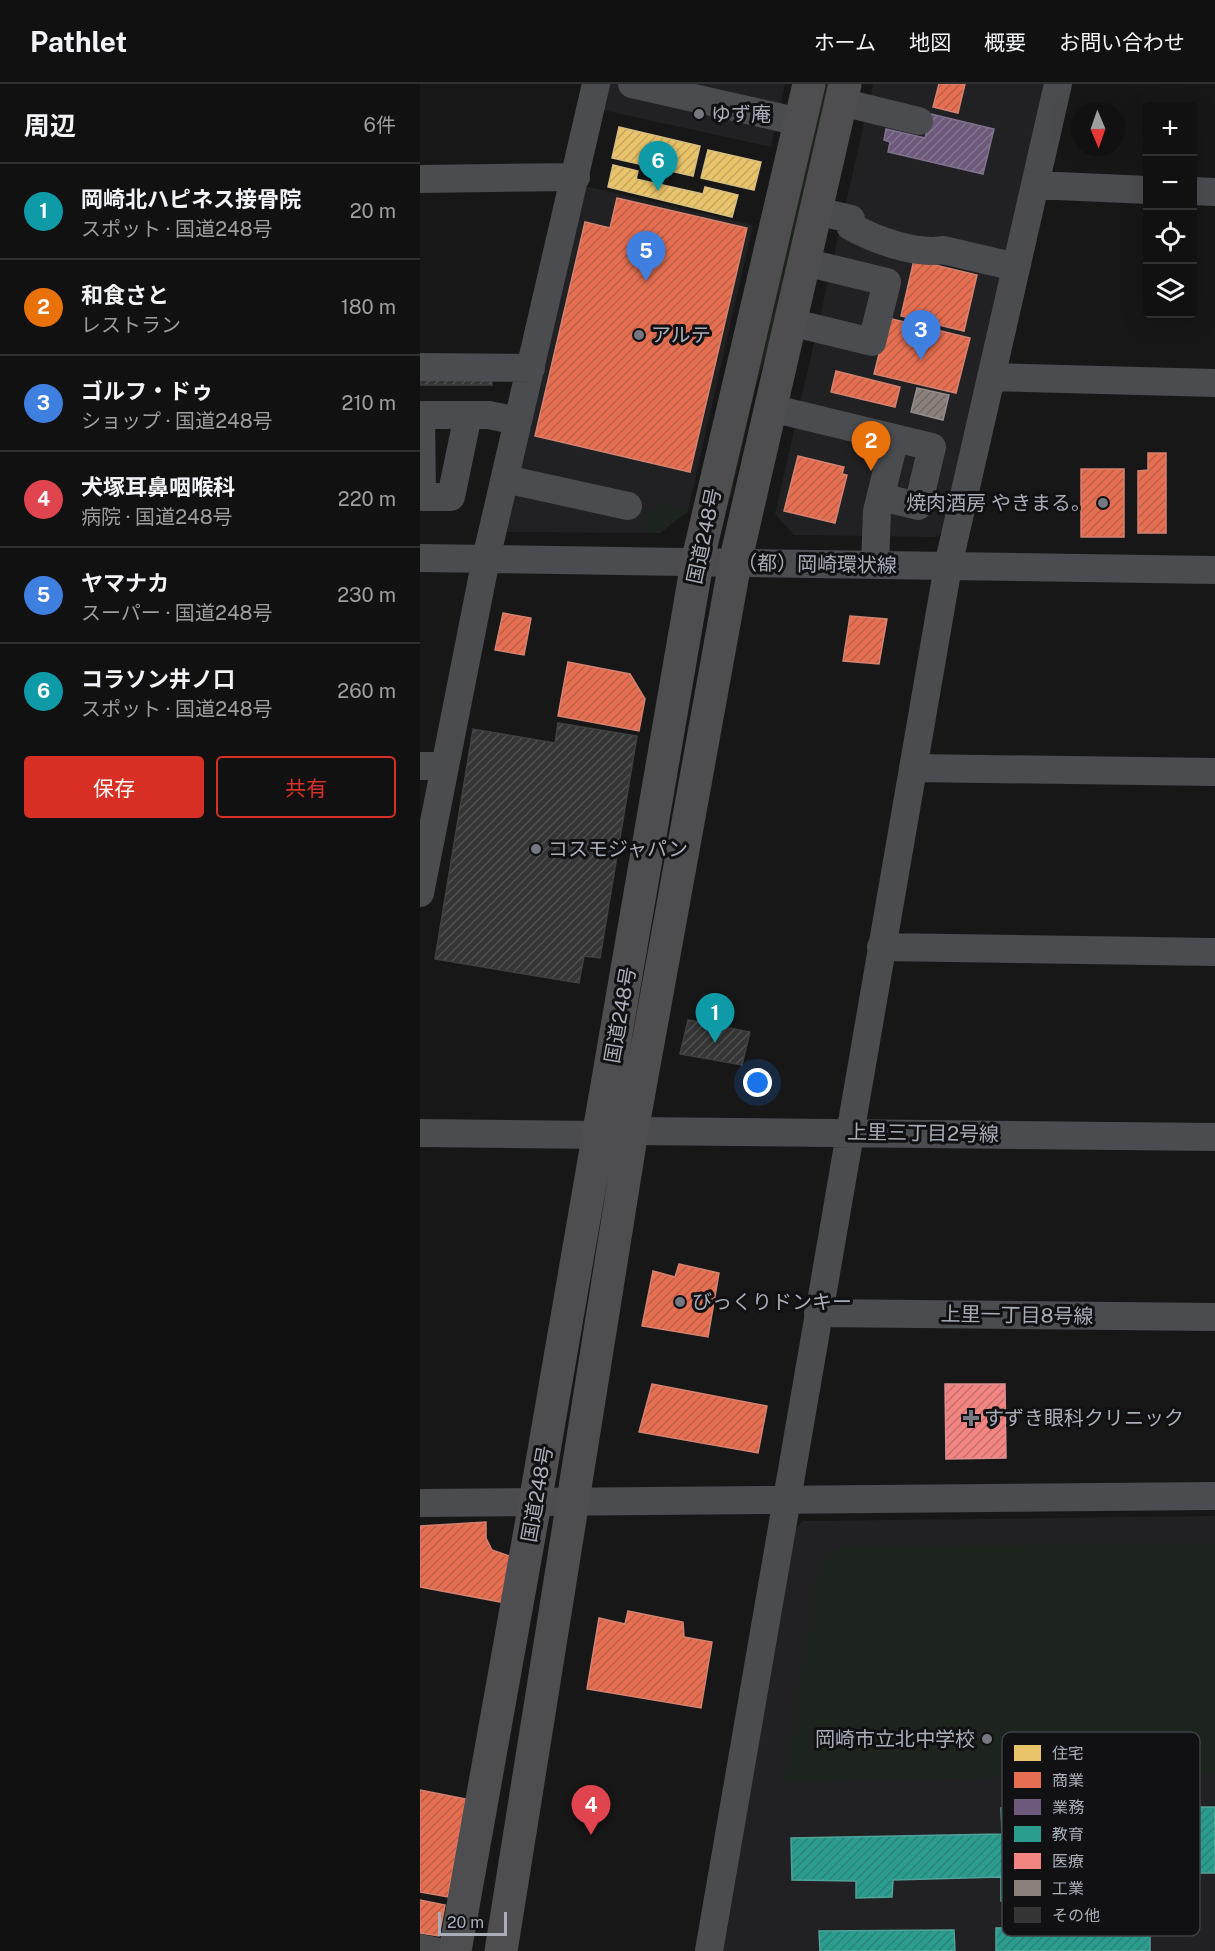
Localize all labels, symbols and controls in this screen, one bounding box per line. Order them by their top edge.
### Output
text: Pathlet [30,25,127,58]
text: ホーム [814,30,876,55]
text: 地図 [909,30,951,55]
text: 概要 [984,30,1026,55]
text: お問い合わせ [1059,30,1185,55]
place label: ゆず庵 [711,102,771,126]
north arrow [1071,102,1125,156]
map controls [1143,102,1197,318]
button: + [1143,102,1197,156]
marker: ゆず庵 [692,107,706,121]
text: 周辺 [24,110,76,141]
text: 6件 [364,113,396,137]
pin: 6 [638,141,678,191]
button: − [1143,156,1197,210]
text: 岡崎北ハピネス接骨院 [81,186,301,212]
text: 1 [39,199,48,223]
text: 20 m [350,199,396,223]
button: locate [1143,210,1197,264]
text: スポット · 国道248号 [81,217,273,241]
pin: 5 [626,232,666,281]
button: layers [1143,264,1197,318]
text: 和食さと [81,282,169,308]
text: 2 [37,295,50,319]
text: 180 m [341,295,396,319]
pin: 3 [902,310,940,360]
text: レストラン [81,313,181,337]
place label: アルテ [651,323,711,347]
marker: アルテ [632,328,646,342]
text: ゴルフ・ドゥ [81,378,213,404]
text: 3 [37,391,50,415]
text: 210 m [342,391,396,415]
text: ショップ · 国道248号 [81,409,273,433]
pin: 2 [852,422,890,471]
text: 犬塚耳鼻咽喉科 [81,474,235,500]
street label: 国道248号 [682,486,726,586]
text: 4 [37,487,50,511]
text: 220 m [338,487,396,511]
place label: 焼肉酒房 やきまる。 [906,491,1091,515]
marker: 焼肉酒房 やきまる。 [1096,496,1110,510]
text: 病院 · 国道248号 [81,505,233,529]
street label: （都）岡崎環状線 [737,551,897,577]
text: ヤマナカ [81,570,169,596]
text: 5 [37,583,50,607]
text: 230 m [337,583,396,607]
text: スーパー · 国道248号 [81,601,272,625]
text: コラソン井ノ口 [81,666,235,692]
text: 6 [37,679,50,703]
text: 260 m [337,679,396,703]
text: スポット · 国道248号 [81,697,273,721]
button: 保存 [24,756,204,818]
button: 共有 [216,756,396,818]
place label: コスモジャパン [548,837,688,861]
marker: コスモジャパン [529,842,543,856]
street label: 国道248号 [600,965,640,1065]
pin: 1 [696,994,734,1043]
your location [743,1068,772,1097]
street label: 上里三丁目2号線 [847,1120,999,1146]
place label: びっくりドンキー [692,1290,852,1314]
marker: びっくりドンキー [673,1295,687,1309]
street label: 上里一丁目8号線 [940,1302,1094,1328]
place label: すずき眼科クリニック [984,1406,1184,1430]
marker: すずき眼科クリニック [962,1409,980,1427]
street label: 国道248号 [517,1444,557,1544]
place label: 岡崎市立北中学校 [815,1727,975,1751]
marker: 岡崎市立北中学校 [980,1732,994,1746]
legend [1002,1732,1200,1936]
text: 住宅 [1052,1744,1084,1763]
text: 商業 [1052,1771,1084,1790]
pin: 4 [572,1786,610,1835]
text: 業務 [1052,1798,1084,1817]
text: 教育 [1052,1825,1084,1844]
text: 医療 [1052,1852,1084,1871]
text: 工業 [1052,1879,1084,1898]
text: その他 [1052,1906,1100,1925]
scale bar [438,1909,507,1936]
text: 20 m [447,1913,484,1932]

